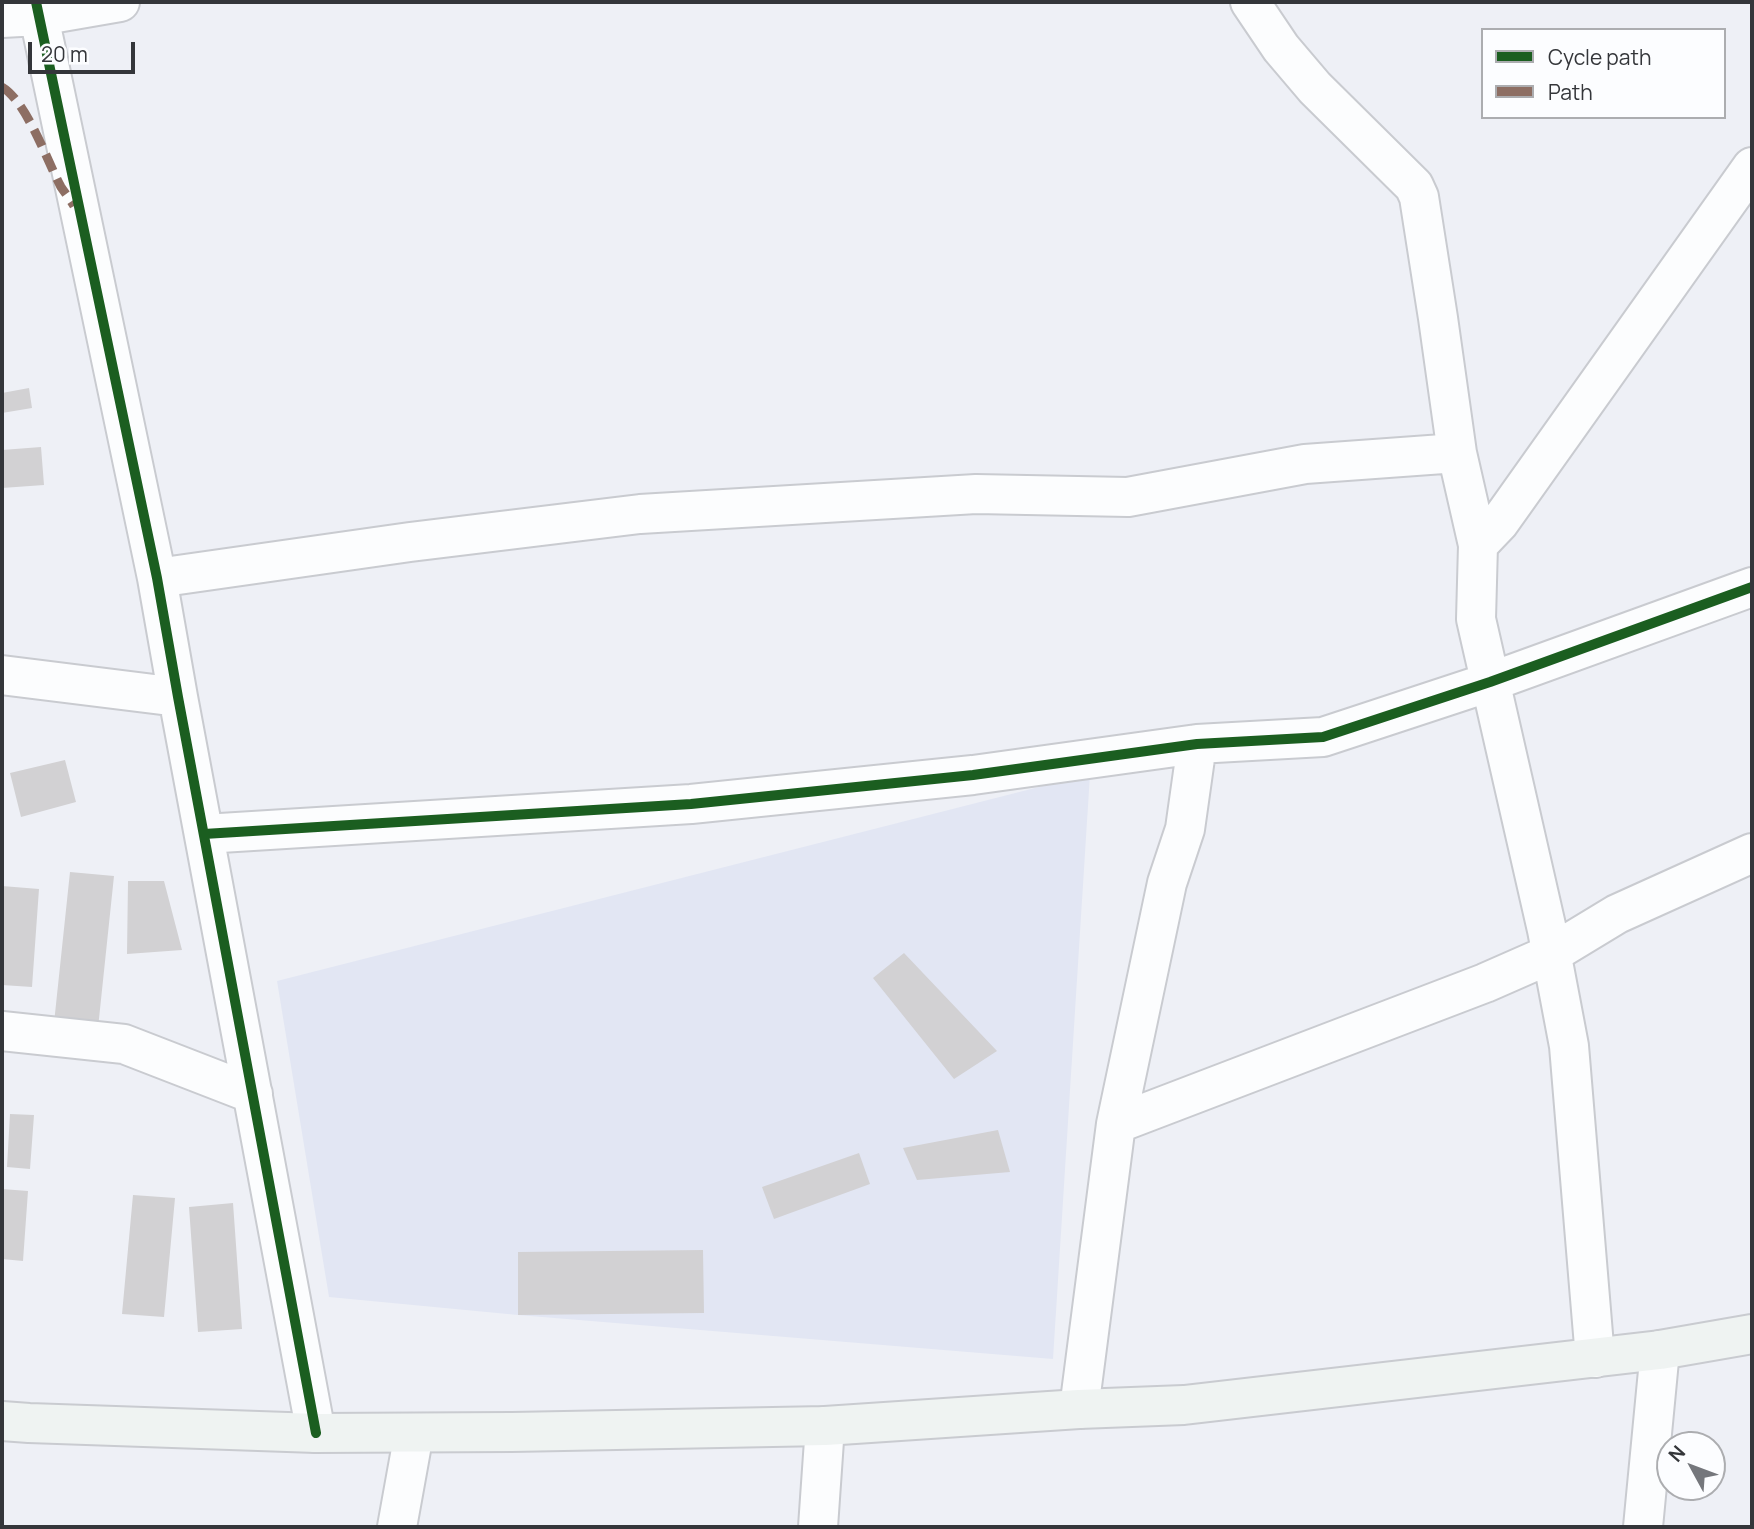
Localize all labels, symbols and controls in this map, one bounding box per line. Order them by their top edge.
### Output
scale bar [32,28,138,72]
legend [1481,28,1726,119]
text: 20 m [41,40,88,68]
text: Cycle path [1548,43,1651,71]
text: Path [1548,78,1593,106]
north arrow [1656,1431,1726,1501]
text: N [1662,1440,1691,1467]

